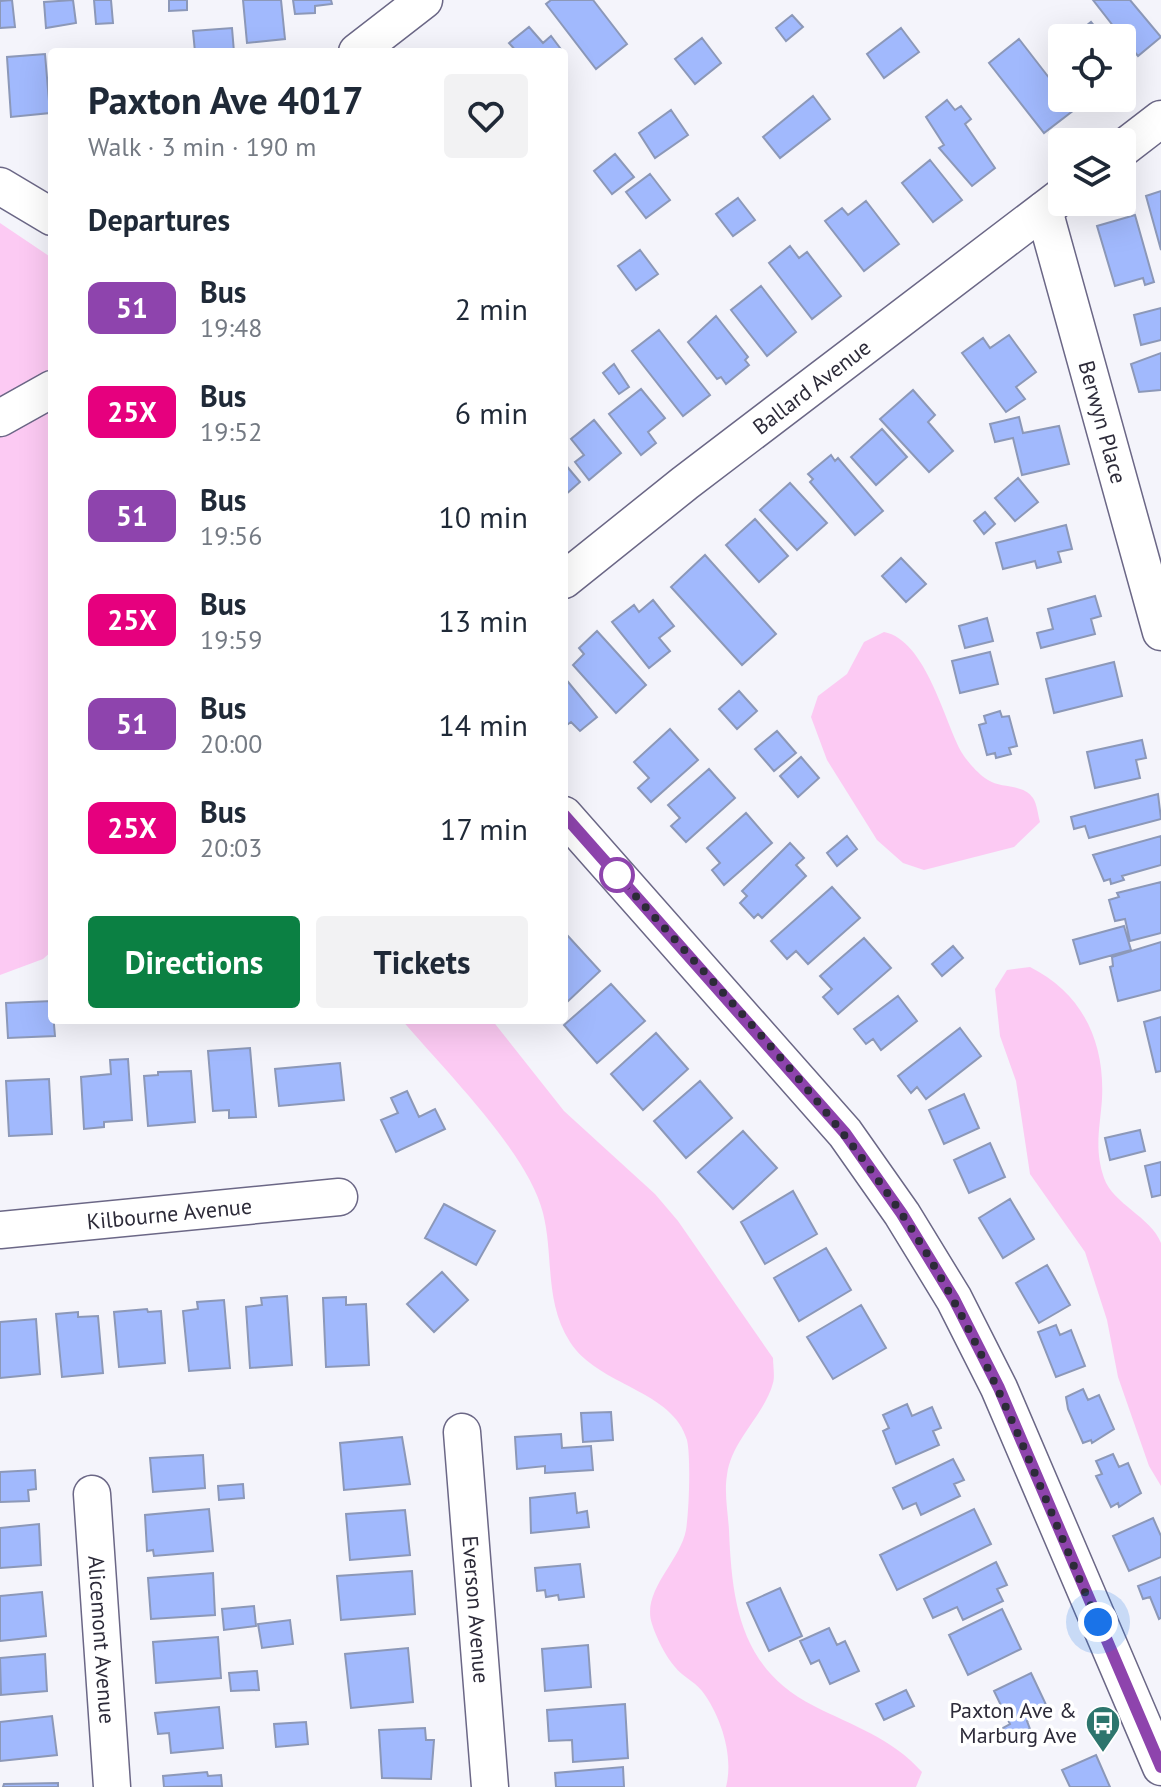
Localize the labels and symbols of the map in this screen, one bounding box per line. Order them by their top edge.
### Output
street label: Ballard Avenue [747,333,876,441]
street label: Berwyn Place [1072,357,1133,487]
unlabelled marker [600,858,634,892]
street label: Kilbourne Avenue [85,1192,253,1236]
street label: Everson Avenue [456,1535,496,1684]
street label: Alicemont Avenue [82,1554,122,1725]
your location [1078,1602,1118,1642]
place label: Paxton Ave & Marburg Ave [950,1696,1077,1749]
bus stop icon: Paxton Ave & Marburg Ave [1084,1704,1122,1754]

